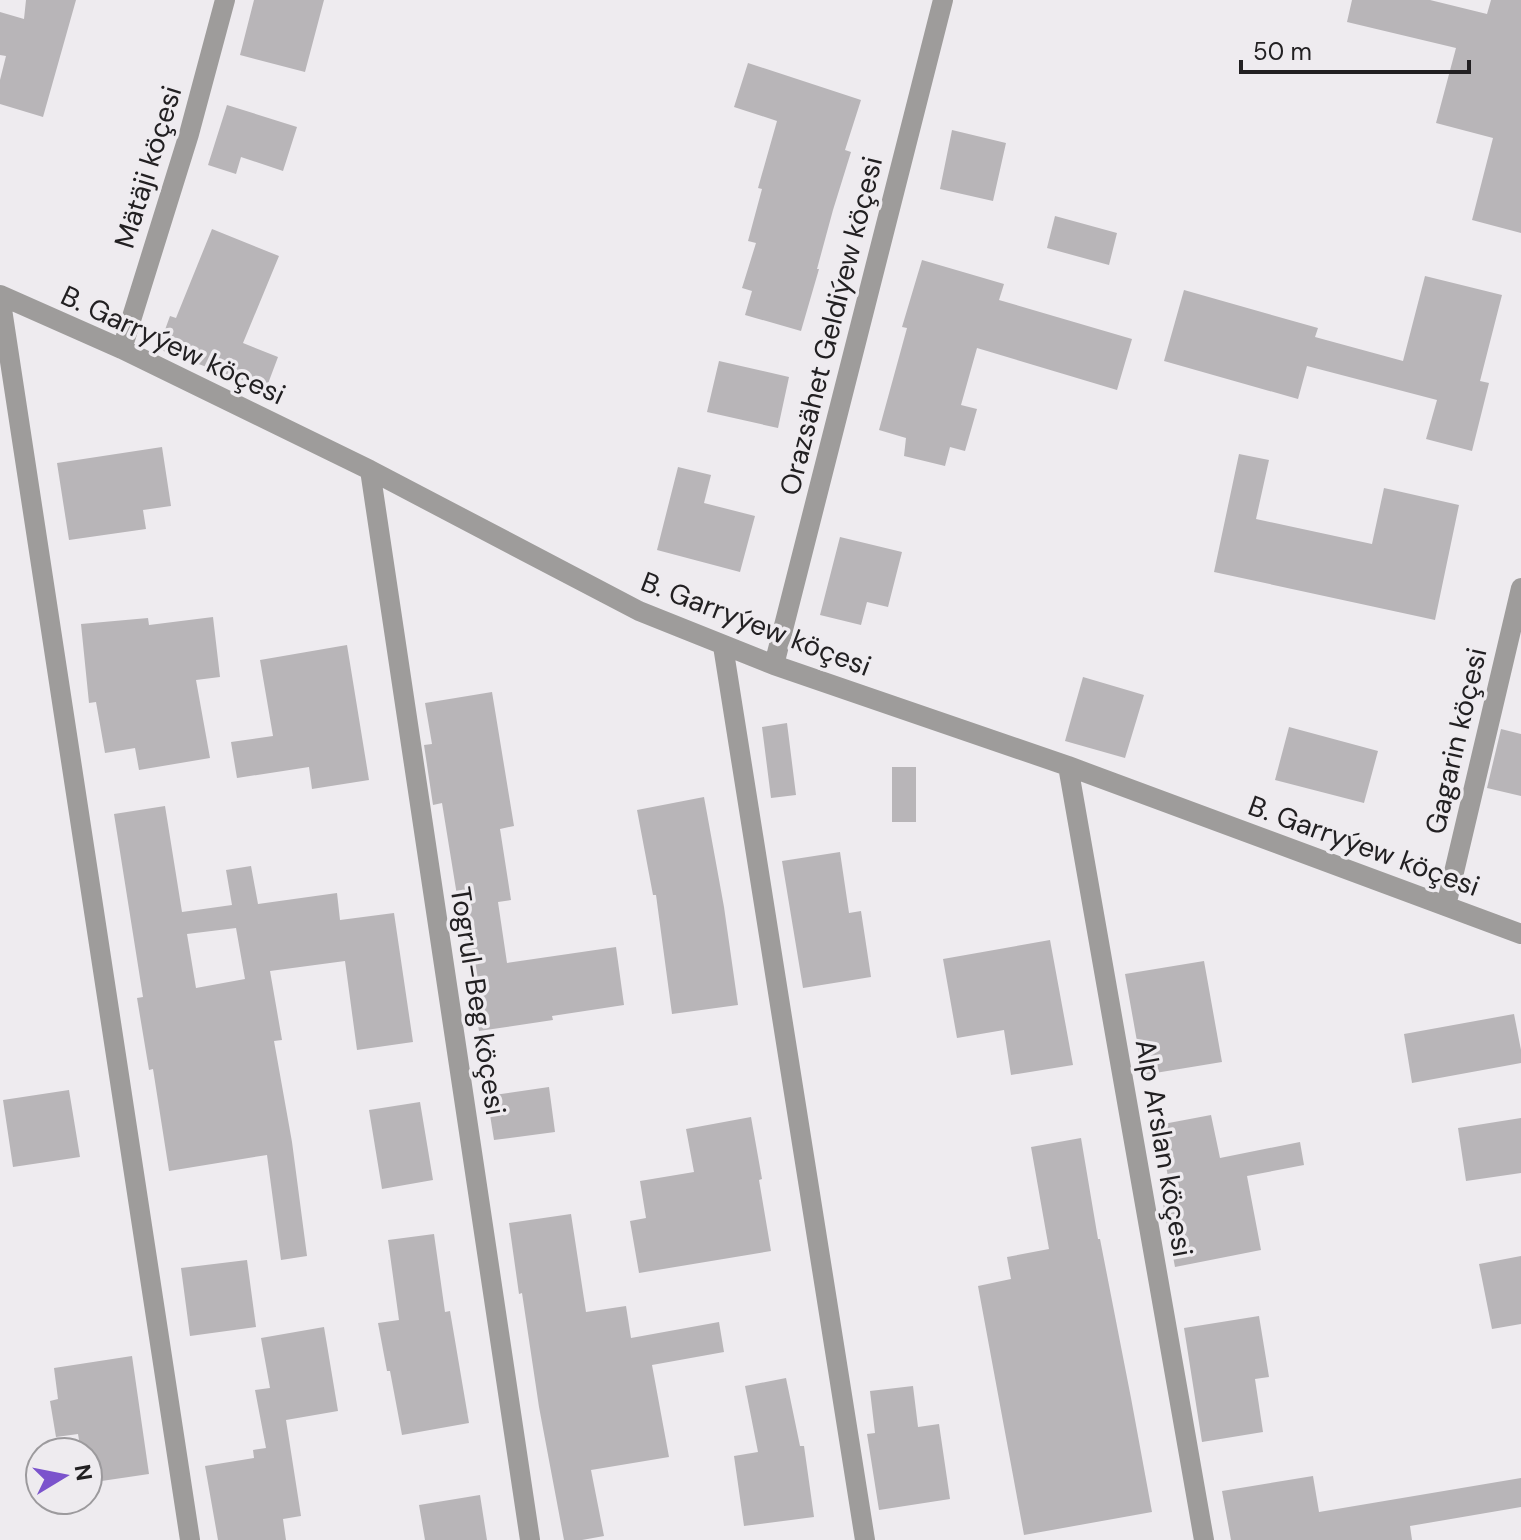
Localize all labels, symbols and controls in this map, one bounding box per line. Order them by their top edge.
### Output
scale bar [1241,24,1469,74]
text: 50 m [1253,36,1312,67]
street label: Mätäji köçesi [106,81,190,253]
street label: Orazsähet Geldiýew köçesi [771,153,891,499]
street label: B. Garryýew köçesi [55,277,291,413]
street label: B. Garryýew köçesi [636,563,876,685]
street label: Gagarin köçesi [1417,644,1495,838]
street label: B. Garryýew köçesi [1243,787,1485,905]
street label: Togrul-Beg köçesi [442,884,514,1118]
street label: Alp Arslan köçesi [1127,1036,1201,1260]
north arrow [24,1436,104,1516]
text: N [68,1462,99,1483]

